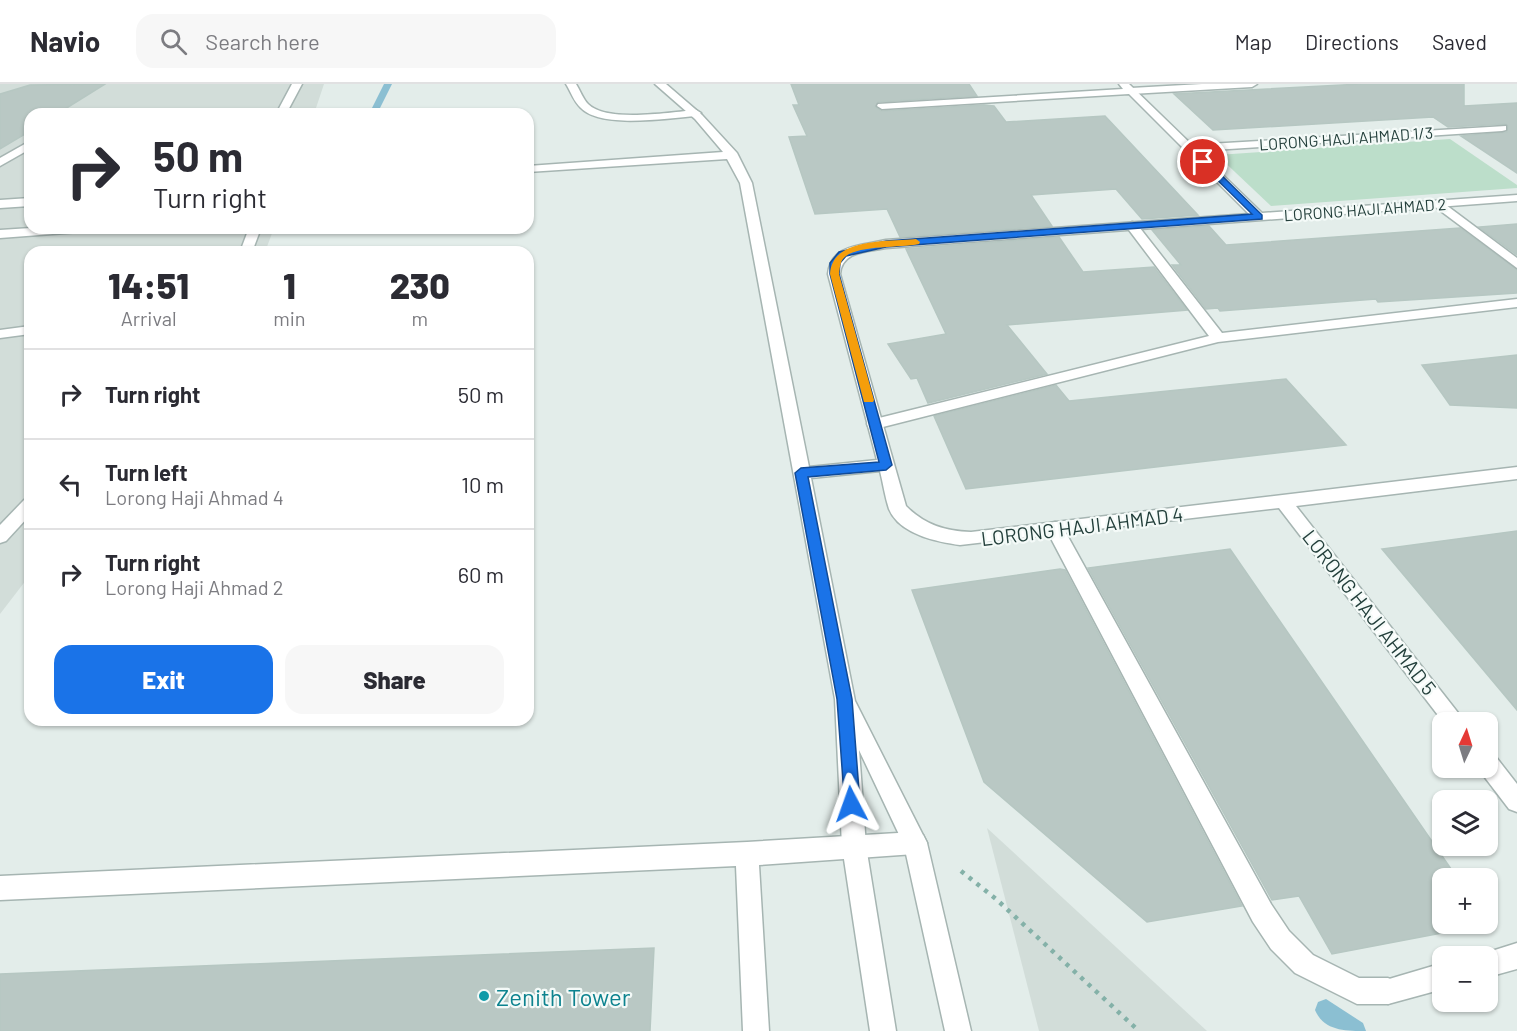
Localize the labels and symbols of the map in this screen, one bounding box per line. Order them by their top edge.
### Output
street label: LORONG HAJI AHMAD 1/3 [1258,122,1434,154]
pin [1177,136,1228,187]
street label: LORONG HAJI AHMAD 2 [1283,194,1447,224]
street label: LORONG HAJI AHMAD 4 [979,502,1185,550]
street label: LORONG HAJI AHMAD 5 [1298,525,1442,699]
north arrow [1432,712,1498,778]
position arrow [819,772,883,836]
place label: Zenith Tower [496,982,631,1011]
marker: Zenith Tower [477,989,491,1003]

